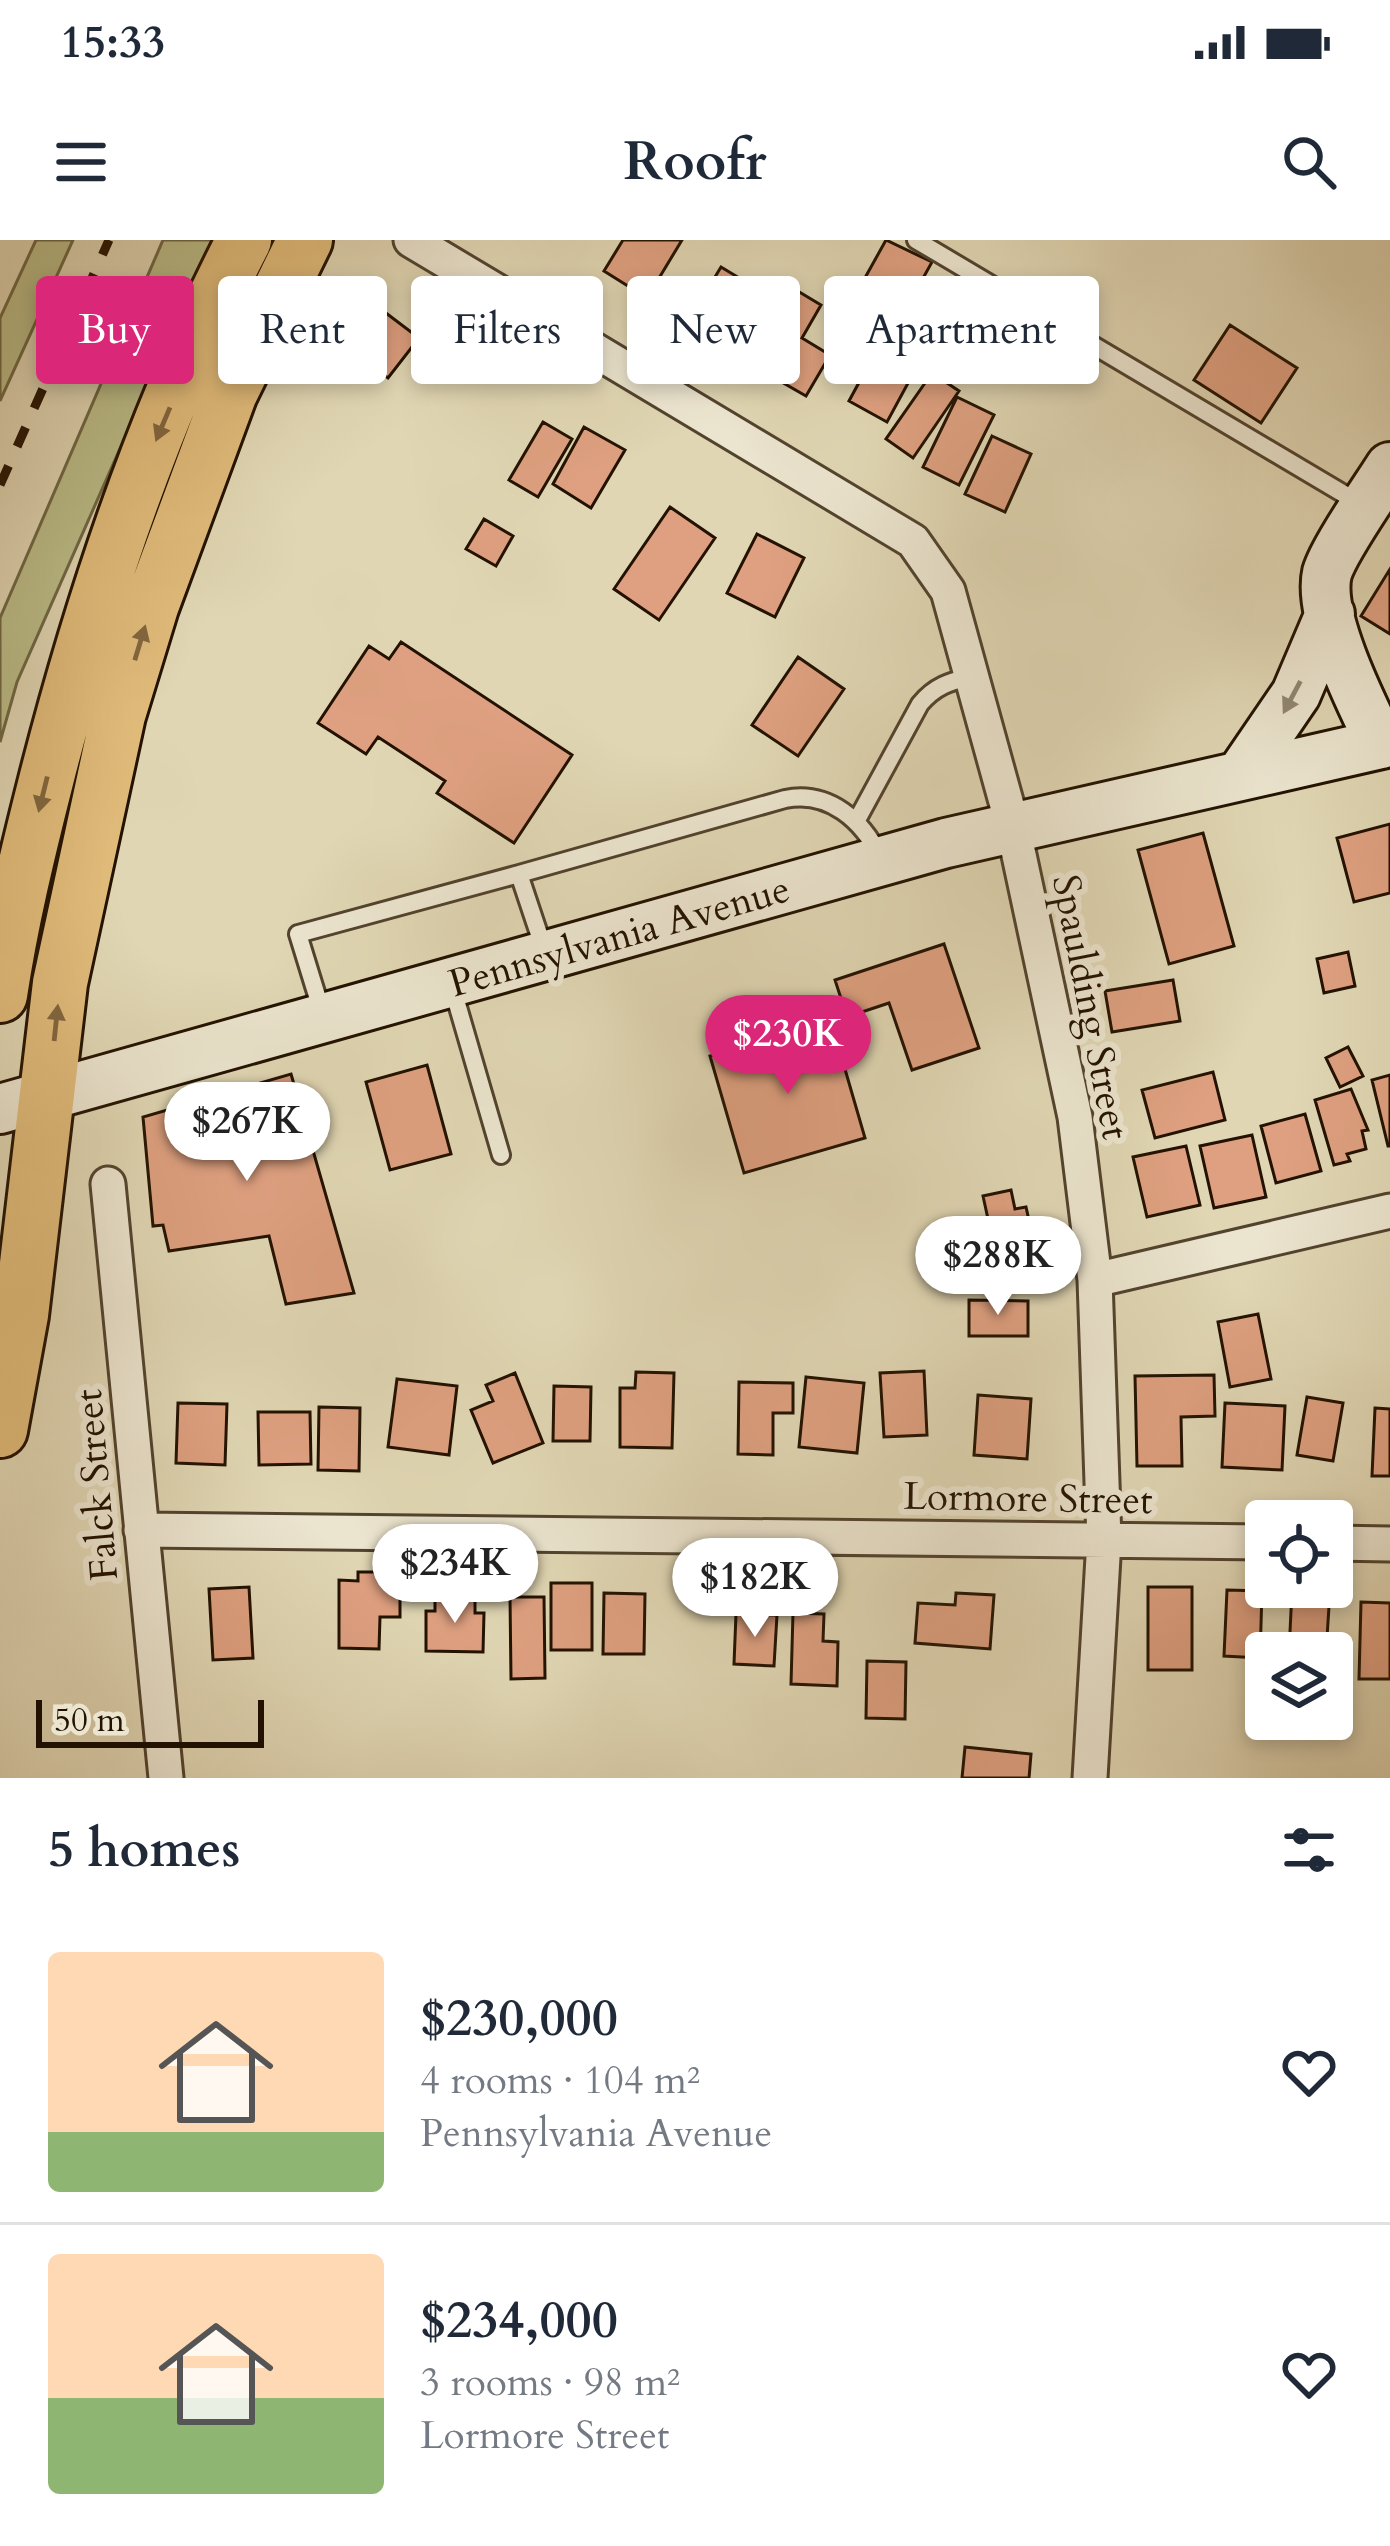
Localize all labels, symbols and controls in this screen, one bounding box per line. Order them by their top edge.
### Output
text: 15:33 [60,12,165,73]
text: Roofr [623,126,767,199]
icon: menu [48,129,114,195]
icon: search [1276,129,1342,195]
chip: Buy [36,276,194,384]
chip: Rent [218,276,387,384]
chip: Filters [411,276,603,384]
chip: New [627,276,800,384]
chip: Apartment [824,276,1099,384]
one-way arrow [152,406,172,441]
one-way arrow [132,624,151,661]
one-way arrow [1283,680,1303,715]
one-way arrow [33,776,52,813]
street label: Pennsylvania Avenue [443,862,796,1010]
street label: Spaulding Street [1039,870,1142,1144]
pin: $230K [704,995,872,1097]
one-way arrow [46,1004,65,1041]
text: $230K [732,1007,844,1060]
pin: $267K [163,1082,331,1184]
text: $267K [191,1094,303,1147]
pin: $288K [914,1216,1082,1318]
text: $288K [942,1228,1054,1281]
street label: Falck Street [62,1387,131,1583]
street label: Lormore Street [903,1470,1153,1527]
map controls [1245,1500,1353,1740]
button: locate [1245,1500,1353,1608]
pin: $234K [371,1524,539,1626]
text: $234K [399,1536,511,1589]
pin: $182K [671,1538,839,1640]
text: $182K [699,1550,811,1603]
button: layers [1245,1632,1353,1740]
scale bar [36,1694,264,1747]
text: 50 m [54,1698,125,1743]
text: 5 homes [48,1815,240,1885]
icon: filters [1276,1817,1342,1883]
text: $230,000 [420,1984,618,2054]
icon: home [144,2000,288,2144]
icon: heart [1276,2039,1342,2105]
text: 4 rooms · 104 m² [420,2054,700,2107]
text: Pennsylvania Avenue [420,2107,772,2160]
text: $234,000 [420,2286,618,2356]
icon: home [144,2302,288,2446]
icon: heart [1276,2341,1342,2407]
text: 3 rooms · 98 m² [420,2356,680,2409]
text: Lormore Street [420,2409,669,2462]

